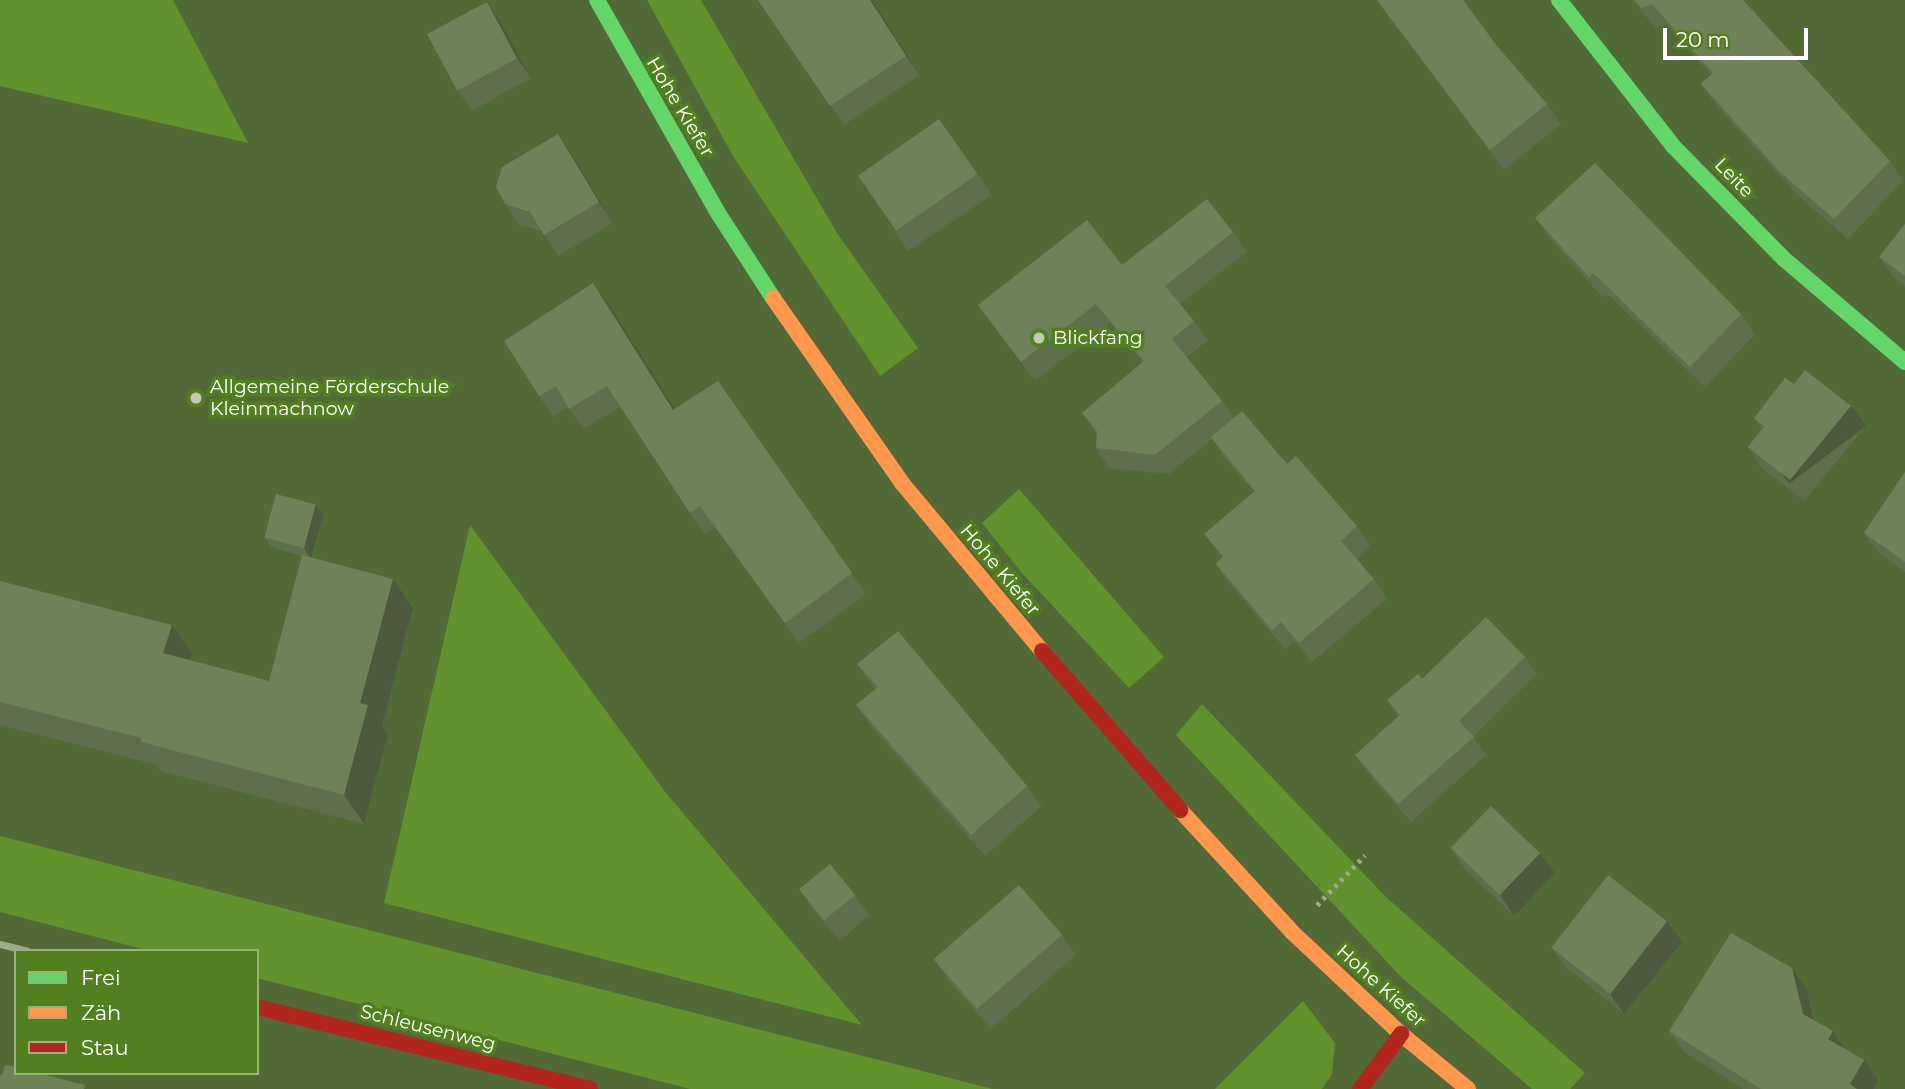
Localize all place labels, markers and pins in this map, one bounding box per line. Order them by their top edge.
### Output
place label: Blickfang [1053,327,1143,349]
marker: Blickfang [1031,330,1047,346]
place label: Allgemeine Förderschule Kleinmachnow [210,376,449,420]
marker: Allgemeine Förderschule Kleinmachnow [188,390,204,406]

